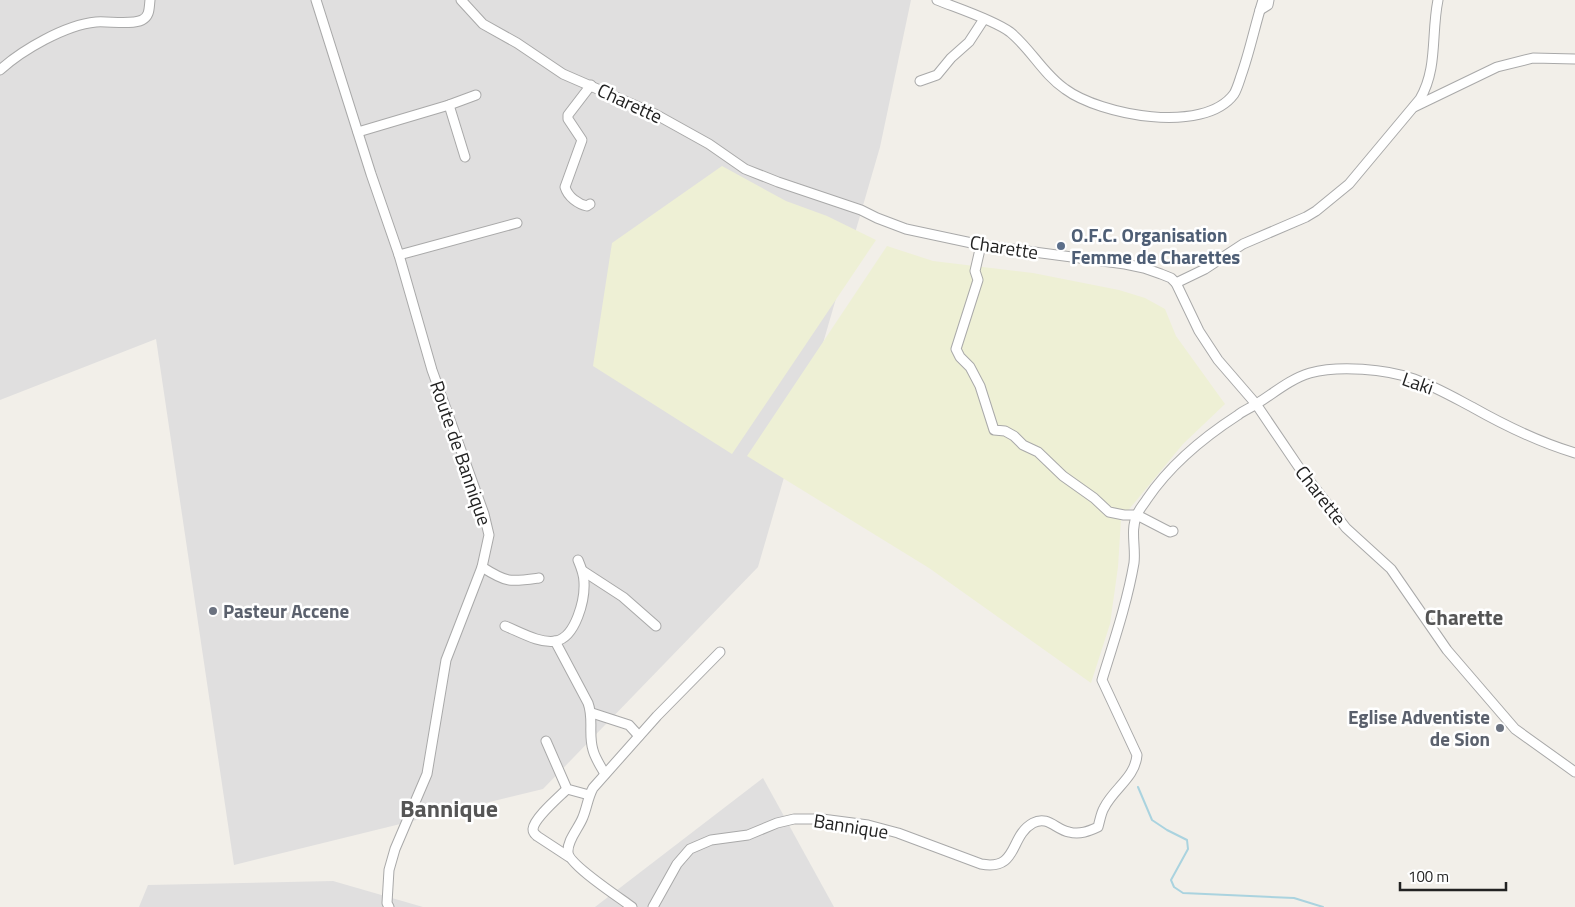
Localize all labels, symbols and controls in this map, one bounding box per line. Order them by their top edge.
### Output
street label: Charette [593,75,668,130]
place label: O.F.C. Organisation Femme de Charettes [1071,220,1240,271]
street label: Charette [968,227,1040,266]
marker: O.F.C. Organisation Femme de Charettes [1055,240,1067,252]
street label: Laki [1398,364,1438,401]
street label: Route de Bannique [423,377,500,529]
street label: Charette [1289,459,1354,531]
place label: Pasteur Accene [223,596,349,625]
district label: Charette [1425,601,1503,633]
marker: Pasteur Accene [207,605,219,617]
place label: Eglise Adventiste de Sion [1348,702,1490,753]
marker: Eglise Adventiste de Sion [1494,722,1506,734]
district label: Bannique [400,790,498,826]
street label: Bannique [812,805,891,846]
scale bar [1400,860,1506,892]
text: 100 m [1408,865,1449,888]

